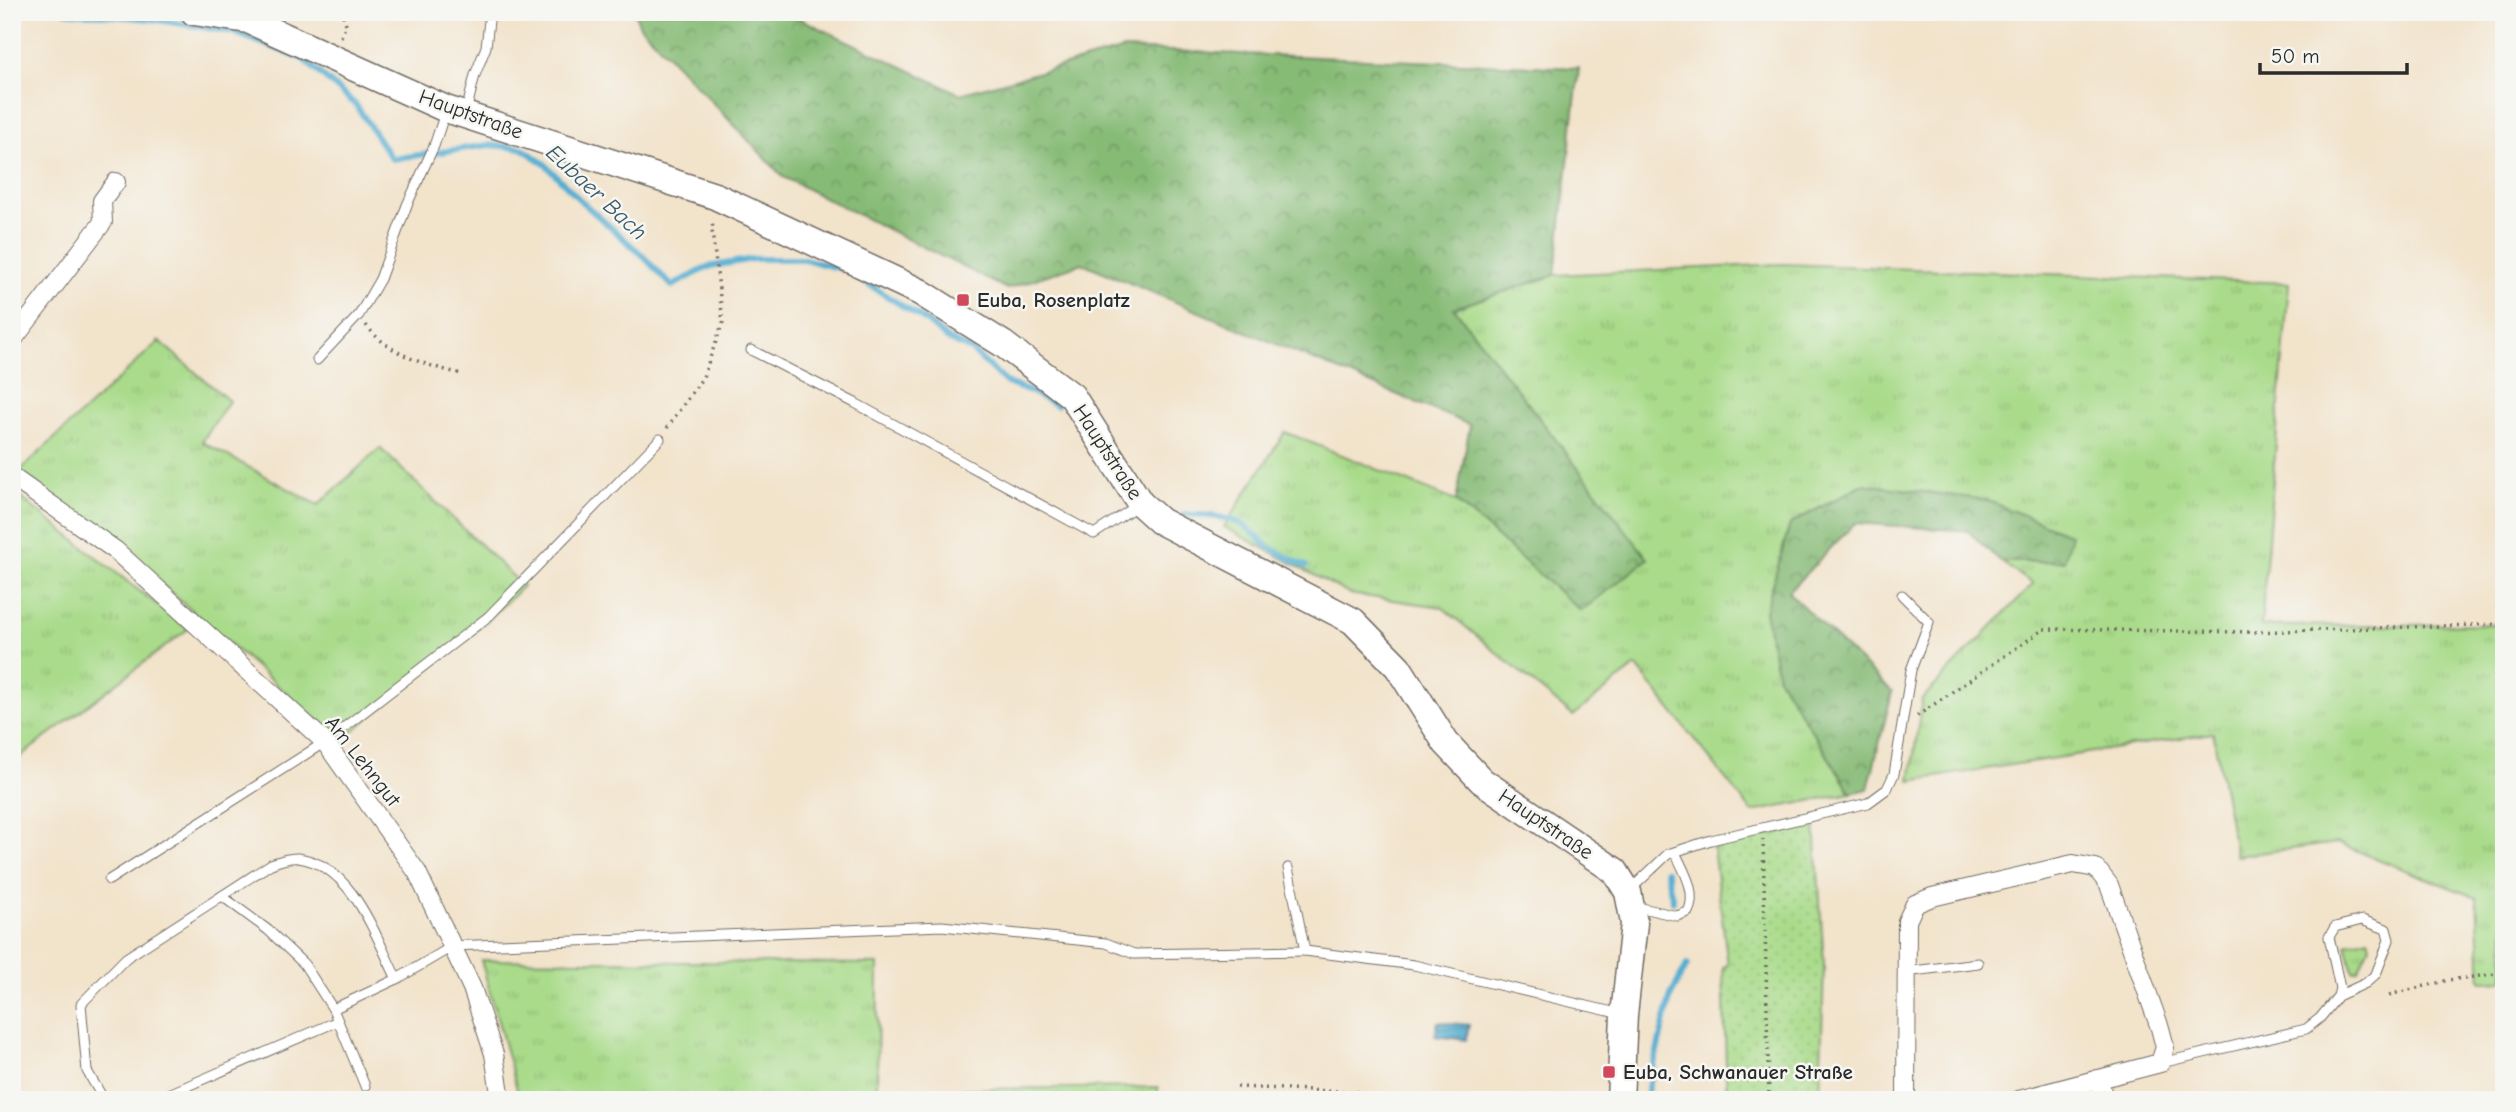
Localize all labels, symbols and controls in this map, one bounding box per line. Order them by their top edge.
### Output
scale bar [2260,32,2408,76]
text: 50 m [2271,44,2320,68]
street label: Hauptstraße [416,84,526,144]
water label: Eubaer Bach [541,139,653,246]
place label: Euba, Rosenplatz [977,288,1130,312]
marker: Euba, Rosenplatz [955,292,971,308]
street label: Hauptstraße [1068,400,1148,504]
street label: Am Lehngut [320,711,406,812]
street label: Hauptstraße [1494,784,1598,864]
place label: Euba, Schwanauer Straße [1623,1060,1853,1084]
marker: Euba, Schwanauer Straße [1601,1064,1617,1080]

